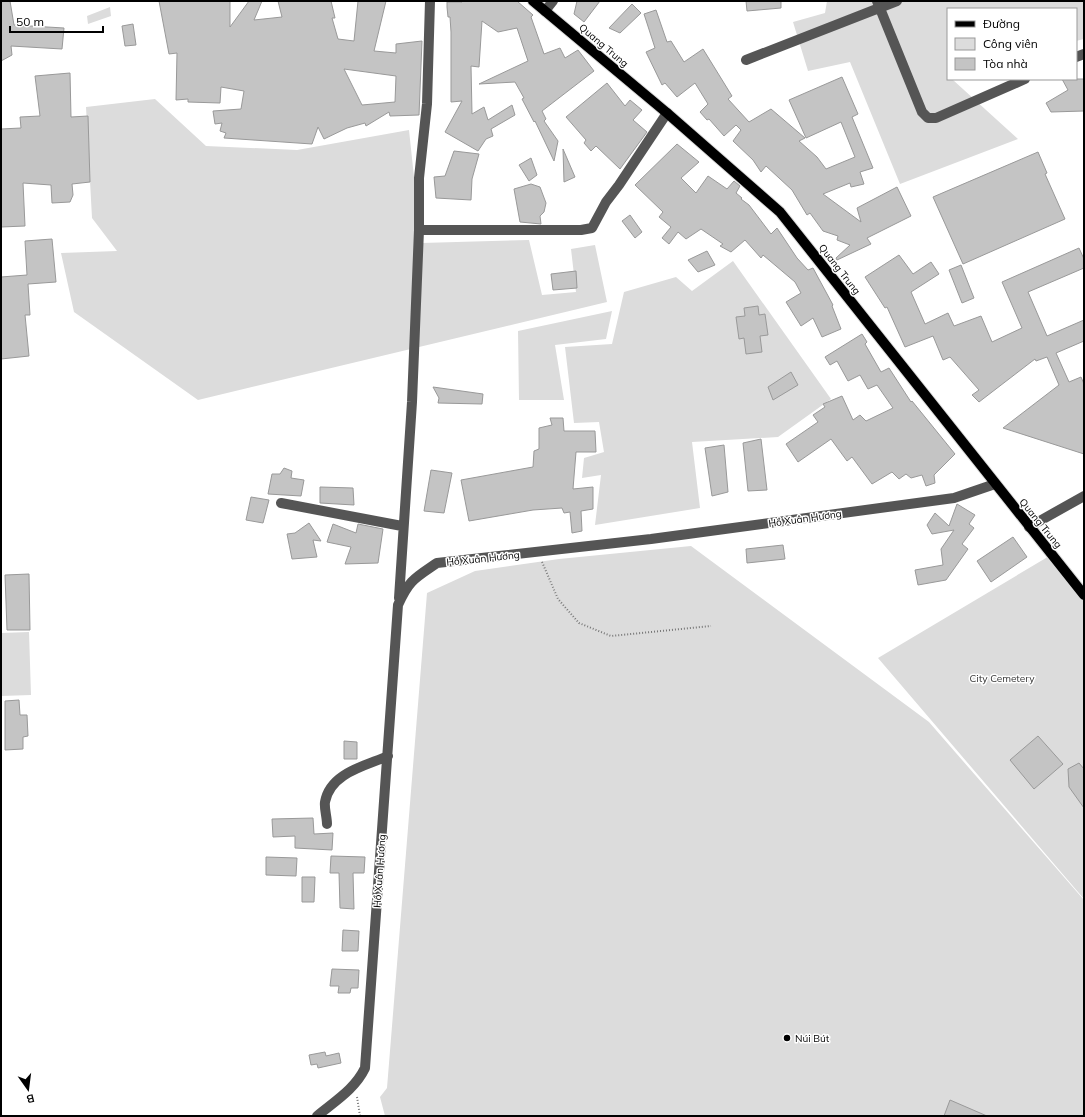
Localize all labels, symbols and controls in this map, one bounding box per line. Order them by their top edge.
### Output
scale bar [10,8,103,34]
legend [947,8,1077,80]
text: 50 m [16,14,44,29]
text: Đường [983,16,1020,31]
street label: Quang Trung [576,21,631,70]
text: Công viên [983,36,1038,51]
text: Tòa nhà [983,56,1028,71]
street label: Quang Trung [816,241,863,297]
street label: Quang Trung [1017,496,1065,551]
street label: Hồ Xuân Hương [768,507,843,530]
street label: Hồ Xuân Hương [446,548,520,569]
park label: City Cemetery [970,672,1035,685]
street label: Hồ Xuân Hương [370,834,389,908]
place label: Núi Bút [795,1032,830,1045]
marker: Núi Bút [782,1033,792,1043]
north arrow [8,1069,48,1109]
text: B [25,1091,36,1107]

